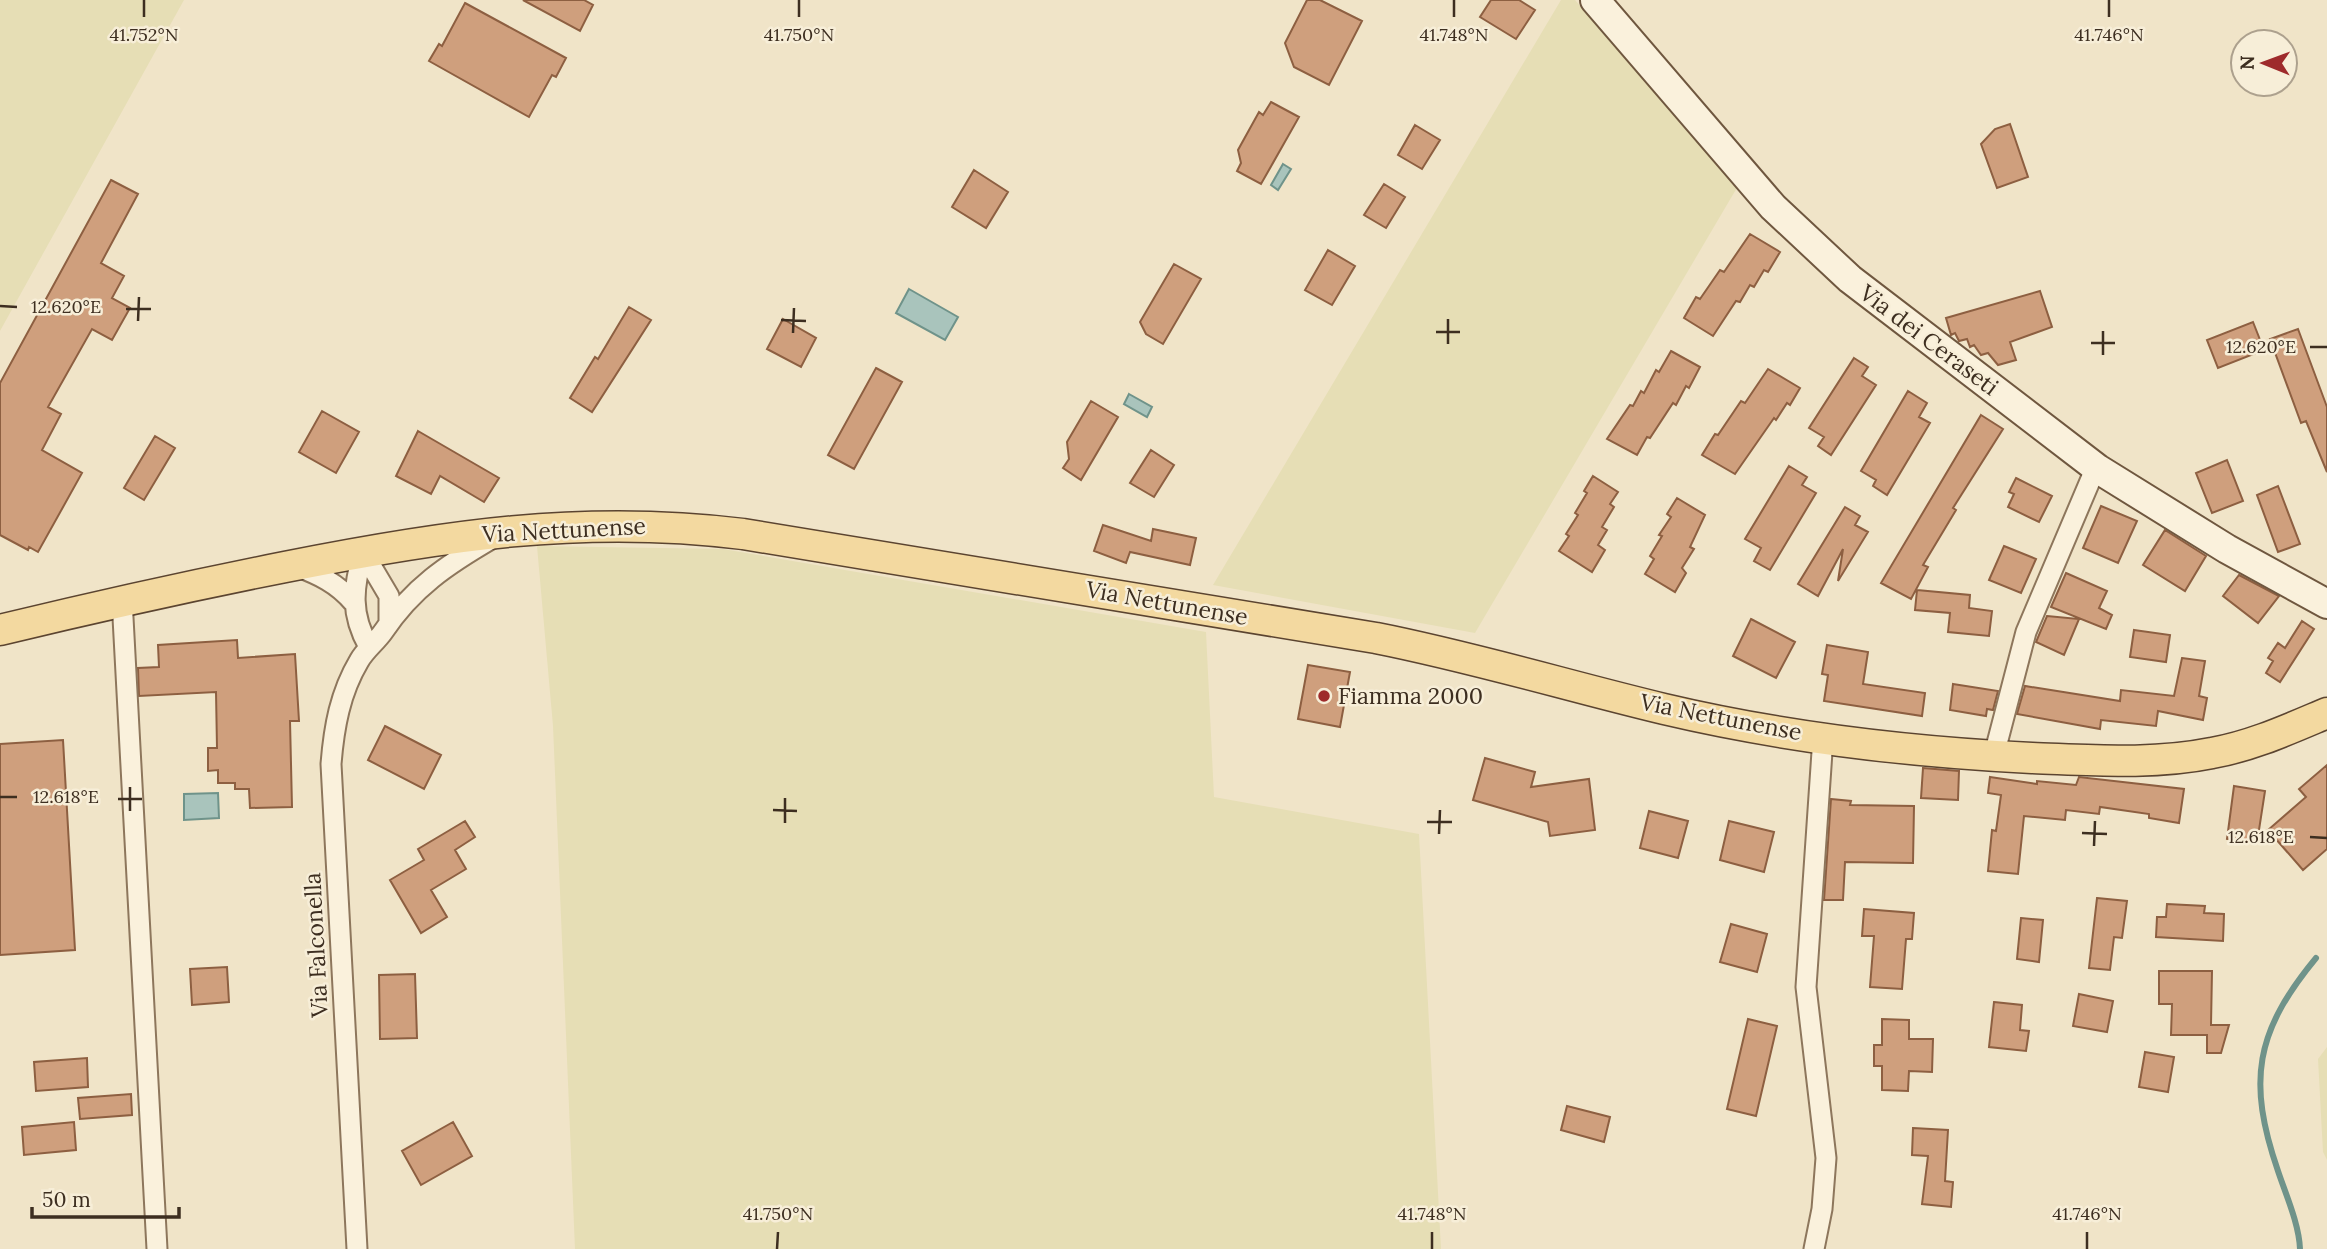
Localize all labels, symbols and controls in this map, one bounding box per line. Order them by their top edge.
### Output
text: 41.752°N [110,23,178,46]
text: 41.750°N [764,23,834,46]
text: 41.748°N [1419,23,1489,46]
text: 41.746°N [2074,23,2144,46]
north arrow [2229,28,2299,98]
text: N [2235,55,2259,70]
street label: Via dei Ceraseti [1853,277,2004,401]
text: 12.620°E [31,295,101,318]
text: 12.620°E [2226,335,2296,358]
street label: Via Nettunense [480,511,647,548]
street label: Via Nettunense [1083,574,1250,631]
place label: Fiamma 2000 [1338,681,1483,710]
street label: Via Nettunense [1637,686,1804,746]
marker: Fiamma 2000 [1316,688,1332,704]
text: 12.618°E [33,785,99,808]
text: 12.618°E [2228,825,2294,848]
street label: Via Falconella [297,872,334,1019]
scale bar [32,1176,178,1220]
text: 50 m [42,1186,91,1213]
text: 41.750°N [743,1202,813,1225]
text: 41.748°N [1397,1202,1467,1225]
text: 41.746°N [2052,1202,2122,1225]

